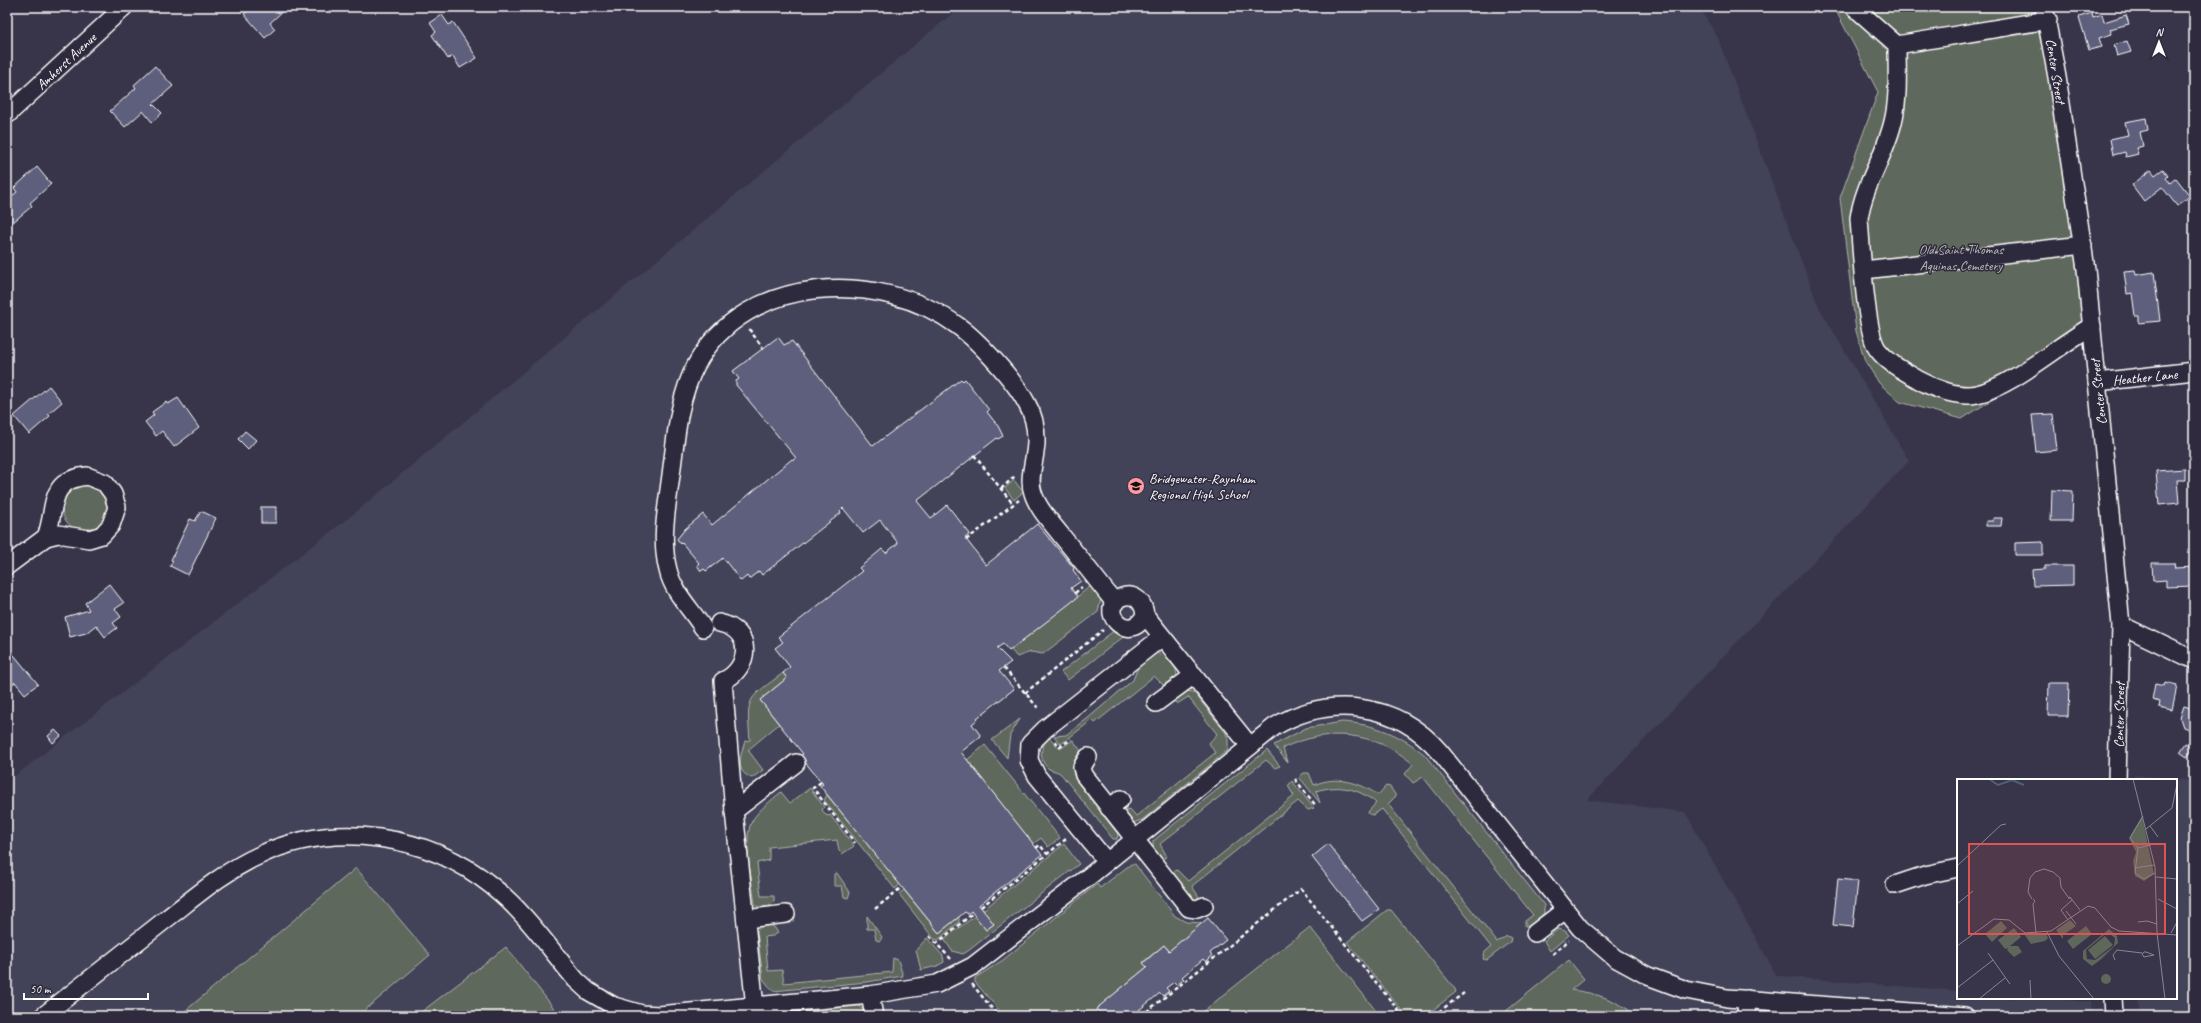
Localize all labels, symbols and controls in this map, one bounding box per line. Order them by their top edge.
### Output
north arrow [2139,22,2179,62]
text: N [2156,25,2165,39]
street label: Amherst Avenue [33,28,101,93]
street label: Center Street [2042,37,2069,107]
park label: Old Saint Thomas Aquinas Cemetery [1919,241,2005,274]
street label: Center Street [2086,356,2110,425]
street label: Heather Lane [2112,365,2180,389]
place label: Bridgewater-Raynham Regional High School [1149,470,1256,503]
school or university icon: Bridgewater-Raynham Regional High School [1126,476,1146,496]
street label: Center Street [2110,680,2129,748]
inset map [1957,779,2177,999]
scale bar [24,975,148,1001]
text: 50 m [30,981,52,997]

